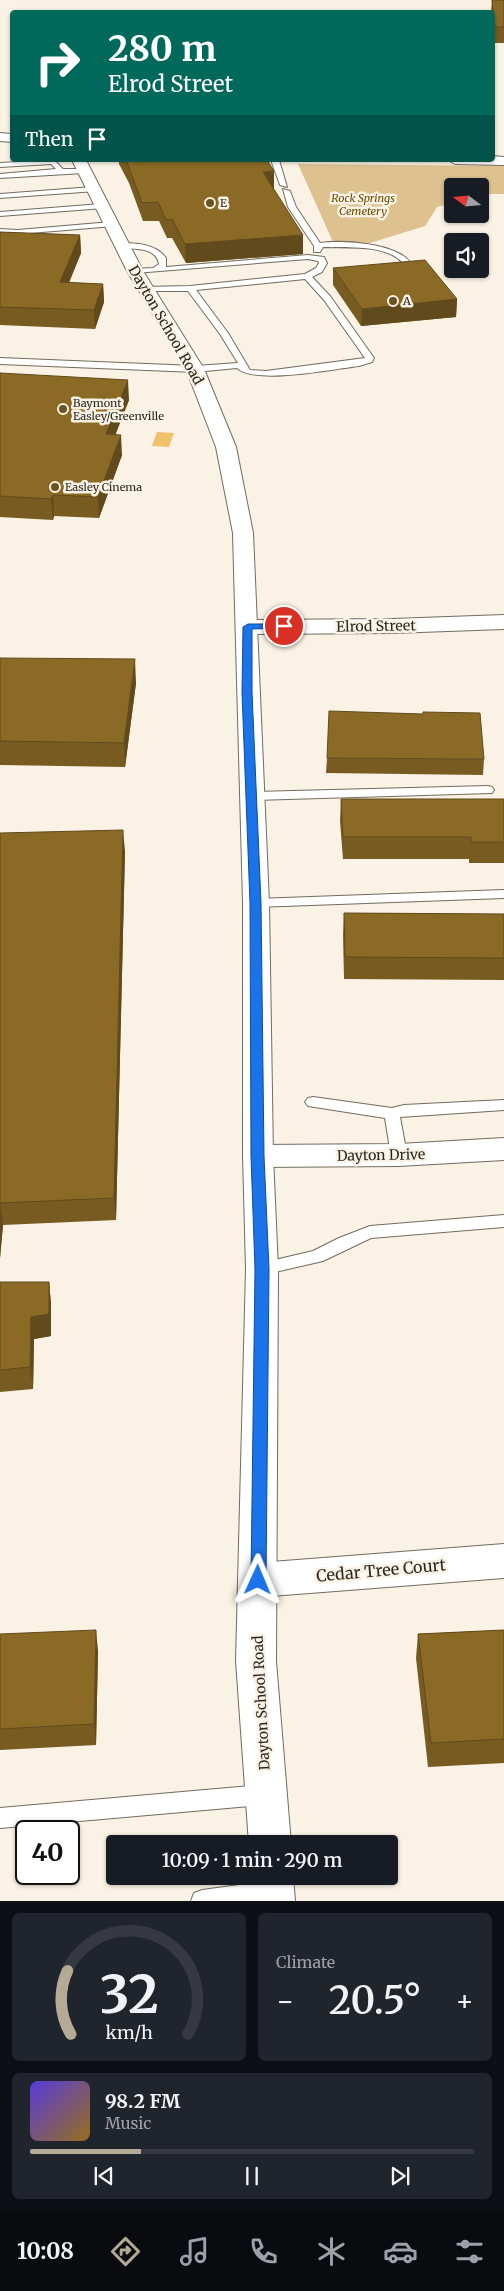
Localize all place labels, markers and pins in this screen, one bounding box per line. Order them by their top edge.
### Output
place label: E [220,196,227,210]
marker: E [204,197,216,209]
place label: A [402,294,411,308]
marker: A [387,295,399,307]
place label: Baymont Easley/Greenville [73,396,164,423]
marker: Baymont Easley/Greenville [57,403,69,415]
place label: Easley Cinema [65,480,142,494]
marker: Easley Cinema [49,481,61,493]
pin [263,605,305,647]

